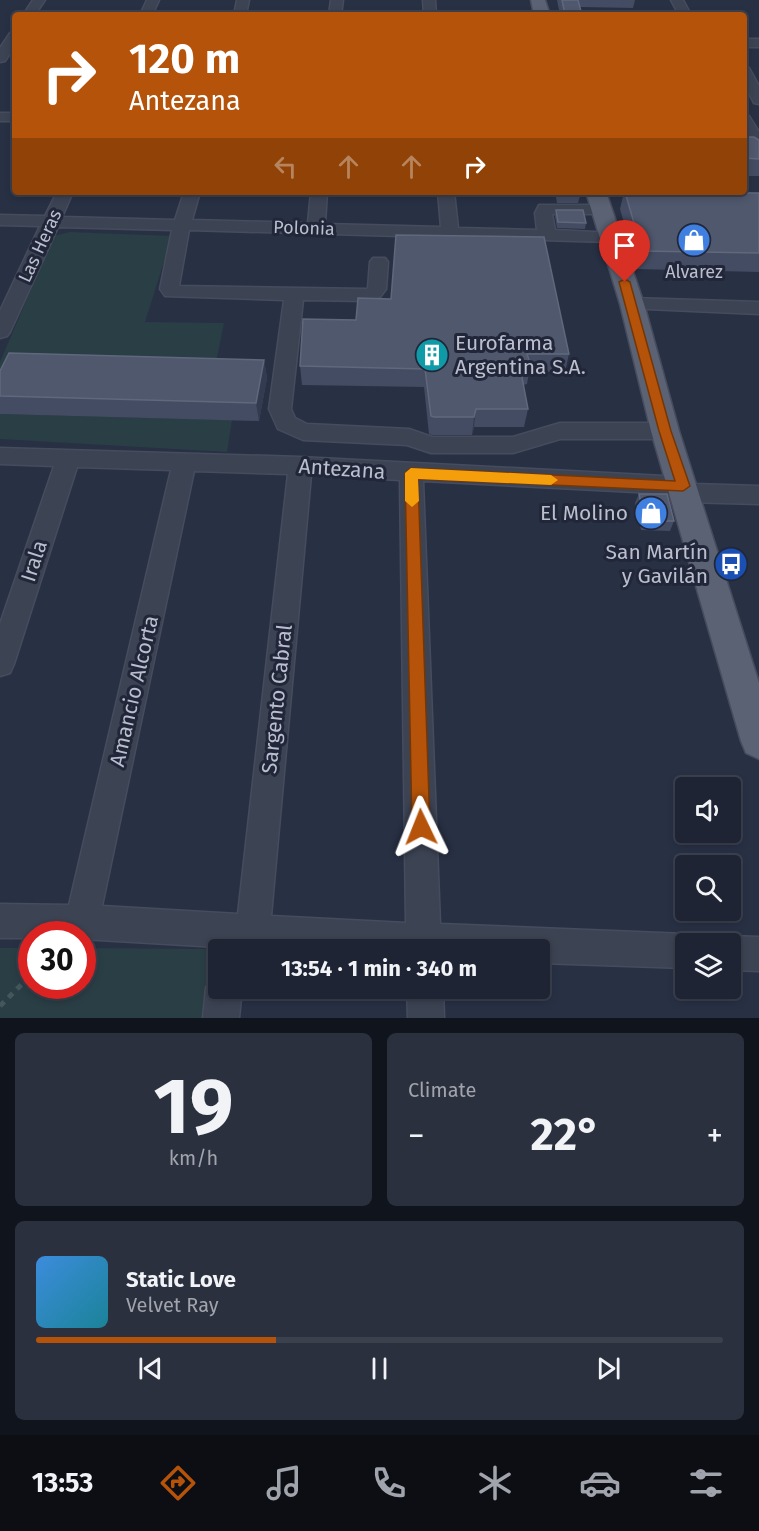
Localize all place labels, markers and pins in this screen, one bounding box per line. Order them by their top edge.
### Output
pin [599,220,650,282]
shop icon: Alvarez [676,222,712,258]
place label: Alvarez [665,261,723,283]
place label: Eurofarma Argentina S.A. [455,330,586,380]
building icon: Eurofarma Argentina S.A. [414,337,450,373]
shop icon: El Molino [633,495,669,531]
place label: El Molino [540,500,628,526]
place label: San Martín y Gavilán [606,539,708,589]
bus stop icon: San Martín y Gavilán [713,546,749,582]

